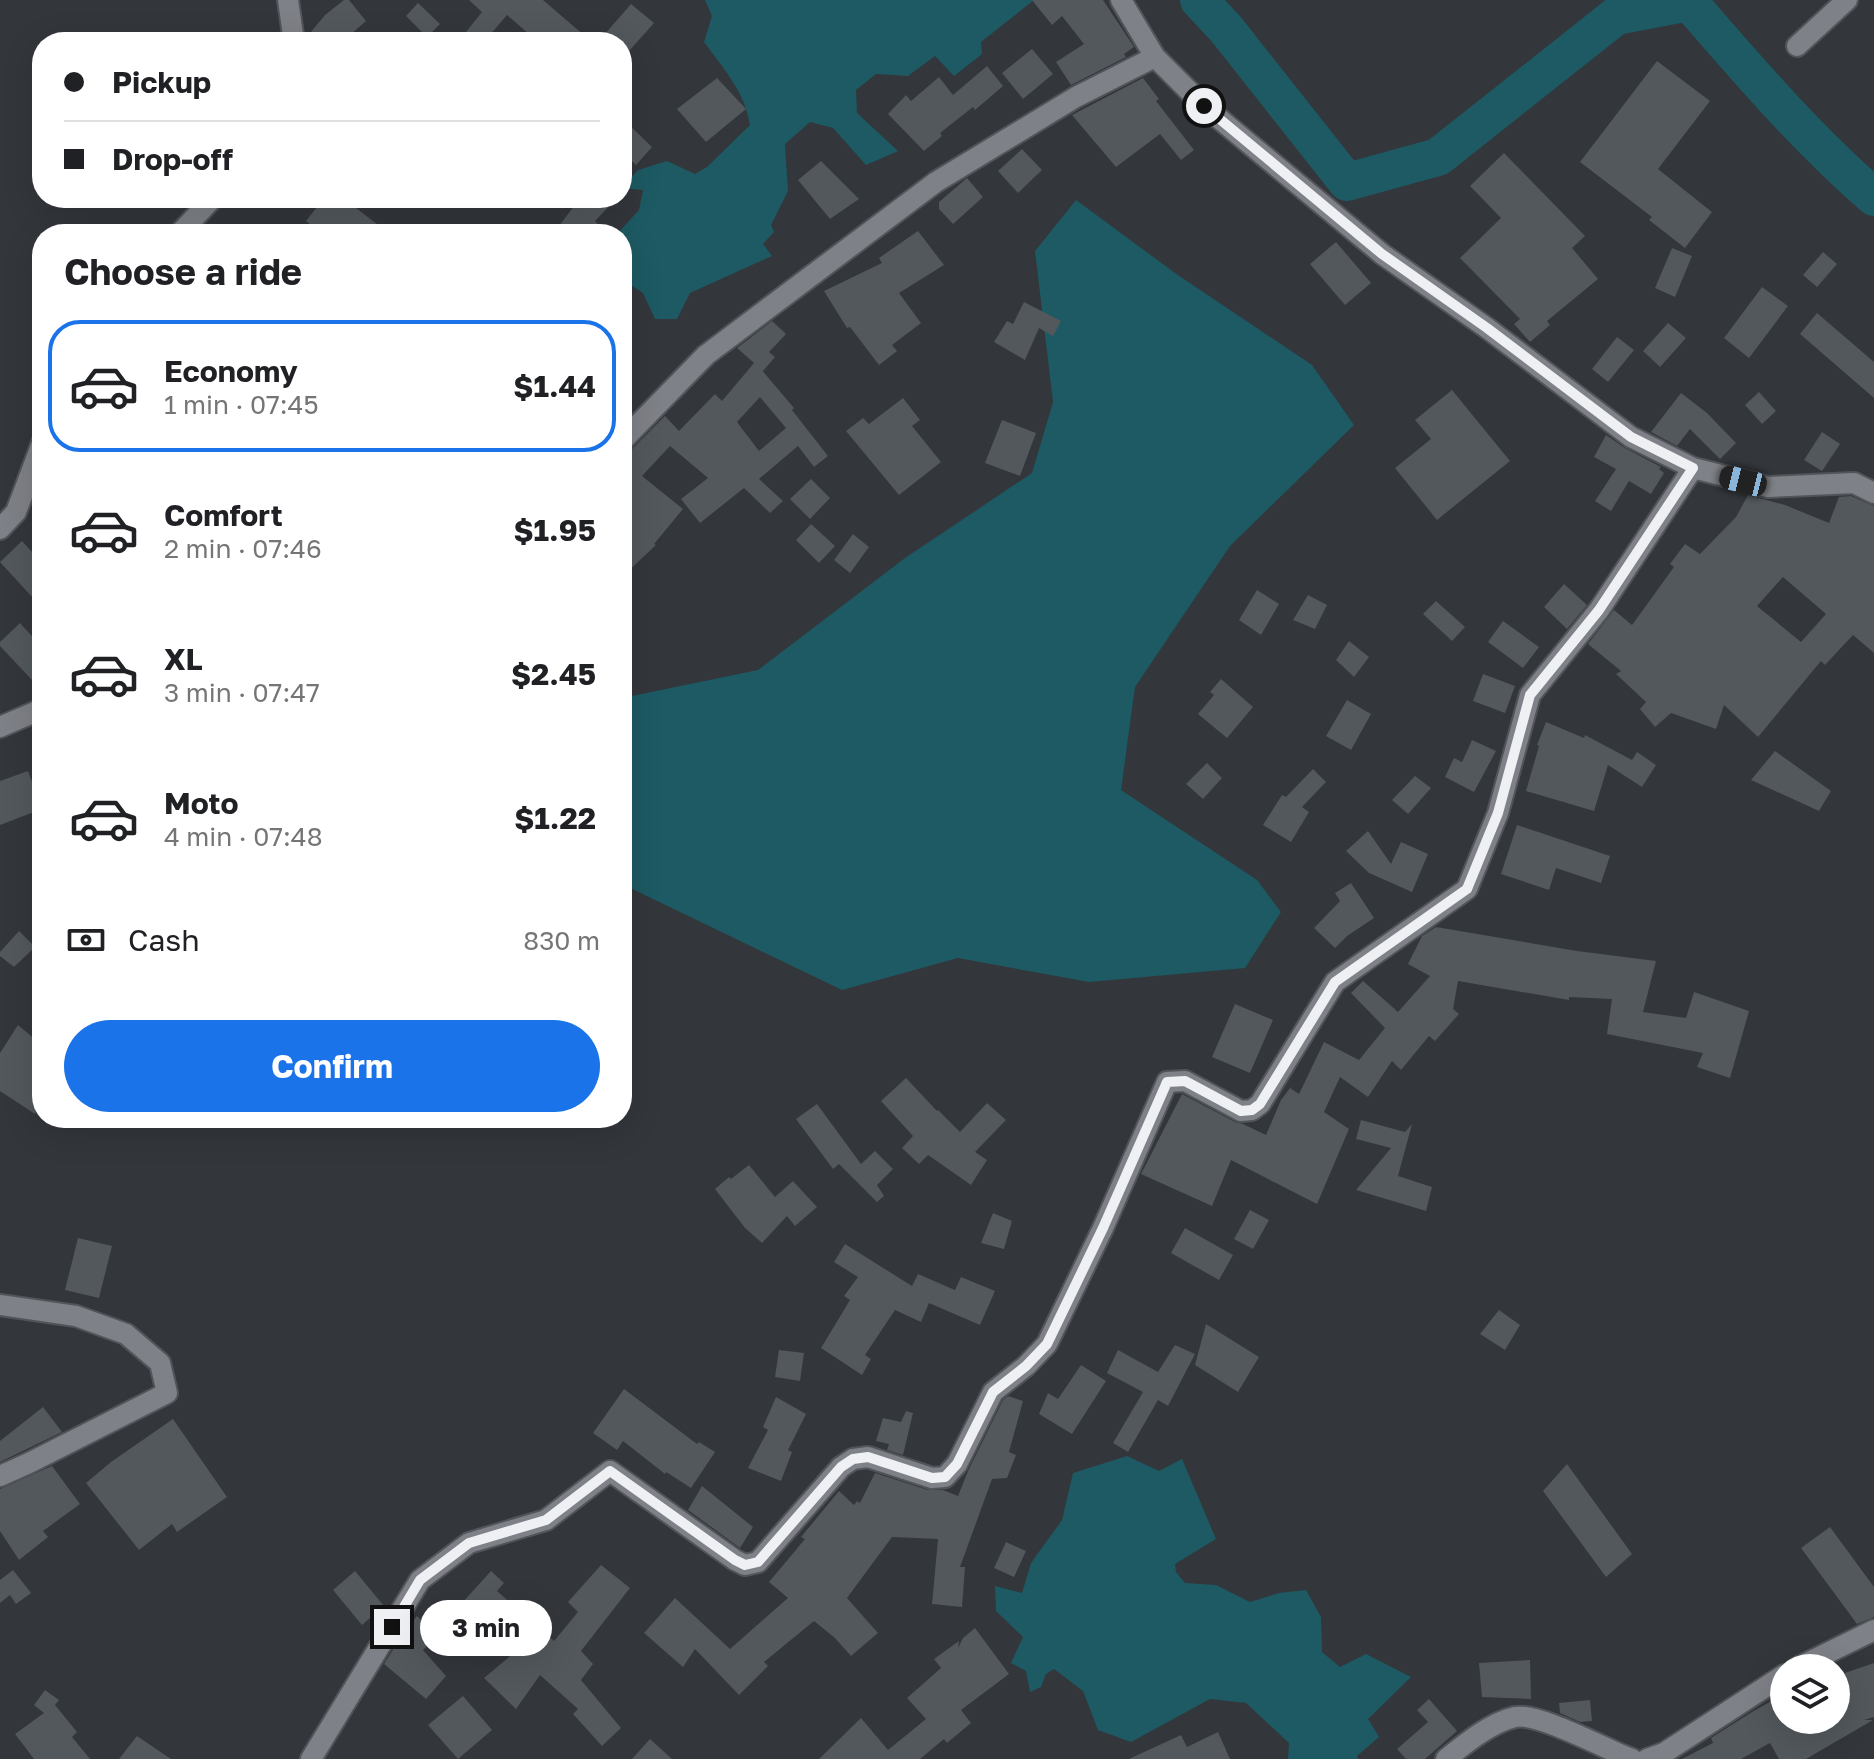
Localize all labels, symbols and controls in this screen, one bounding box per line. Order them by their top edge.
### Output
text: Pickup [112,64,211,100]
route start [1186,88,1222,124]
text: Drop-off [112,141,233,177]
text: Choose a ride [64,250,302,293]
icon: car [68,350,140,422]
text: Economy [164,353,298,389]
text: $1.44 [513,368,596,404]
text: 1 min · 07:45 [164,389,319,420]
car [1717,464,1769,498]
icon: car [68,494,140,566]
text: Comfort [164,497,283,533]
text: $1.95 [514,512,596,548]
text: 2 min · 07:46 [164,533,322,564]
icon: car [68,638,140,710]
text: XL [164,641,203,677]
text: $2.45 [511,656,596,692]
text: 3 min · 07:47 [164,677,320,708]
icon: car [68,782,140,854]
text: Moto [164,785,239,821]
text: $1.22 [514,800,596,836]
text: 4 min · 07:48 [164,821,323,852]
icon: cash [64,918,108,962]
text: Cash [128,922,200,958]
text: 830 m [523,925,600,956]
button: Confirm [64,1020,600,1112]
callout: 3 min [420,1599,552,1655]
route end [374,1609,410,1645]
text: 3 min [452,1612,520,1643]
map controls [1770,1654,1850,1734]
button: layers [1770,1654,1850,1734]

